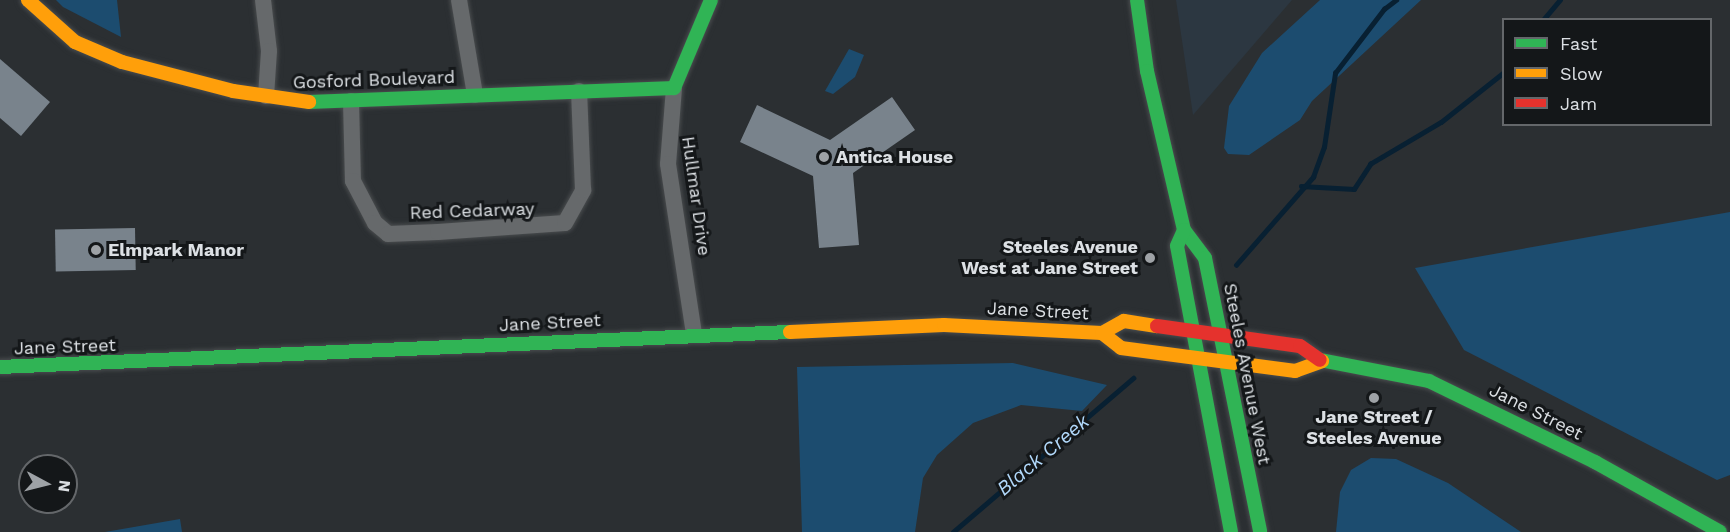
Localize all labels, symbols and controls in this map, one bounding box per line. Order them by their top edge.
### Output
legend [1502,18,1712,126]
text: Fast [1560,33,1597,54]
text: Slow [1560,63,1603,84]
street label: Gosford Boulevard [292,66,456,94]
text: Jam [1560,93,1597,114]
street label: Hullmar Drive [677,135,715,257]
place label: Antica House [836,146,953,168]
marker: Antica House [817,150,831,164]
street label: Red Cedarway [409,198,535,224]
place label: Steeles Avenue West at Jane Street [961,237,1138,280]
place label: Elmpark Manor [108,239,244,261]
marker: Elmpark Manor [89,243,103,257]
marker: Steeles Avenue West at Jane Street [1143,251,1157,265]
street label: Steeles Avenue West [1219,281,1275,467]
street label: Jane Street [987,298,1089,324]
street label: Jane Street [499,310,601,336]
street label: Jane Street [14,334,116,360]
street label: Jane Street [1486,379,1586,445]
marker: Jane Street / Steeles Avenue [1367,391,1381,405]
place label: Jane Street / Steeles Avenue [1306,407,1442,450]
water label: Black Creek [992,409,1094,501]
north arrow [18,454,78,514]
text: N [54,479,75,493]

